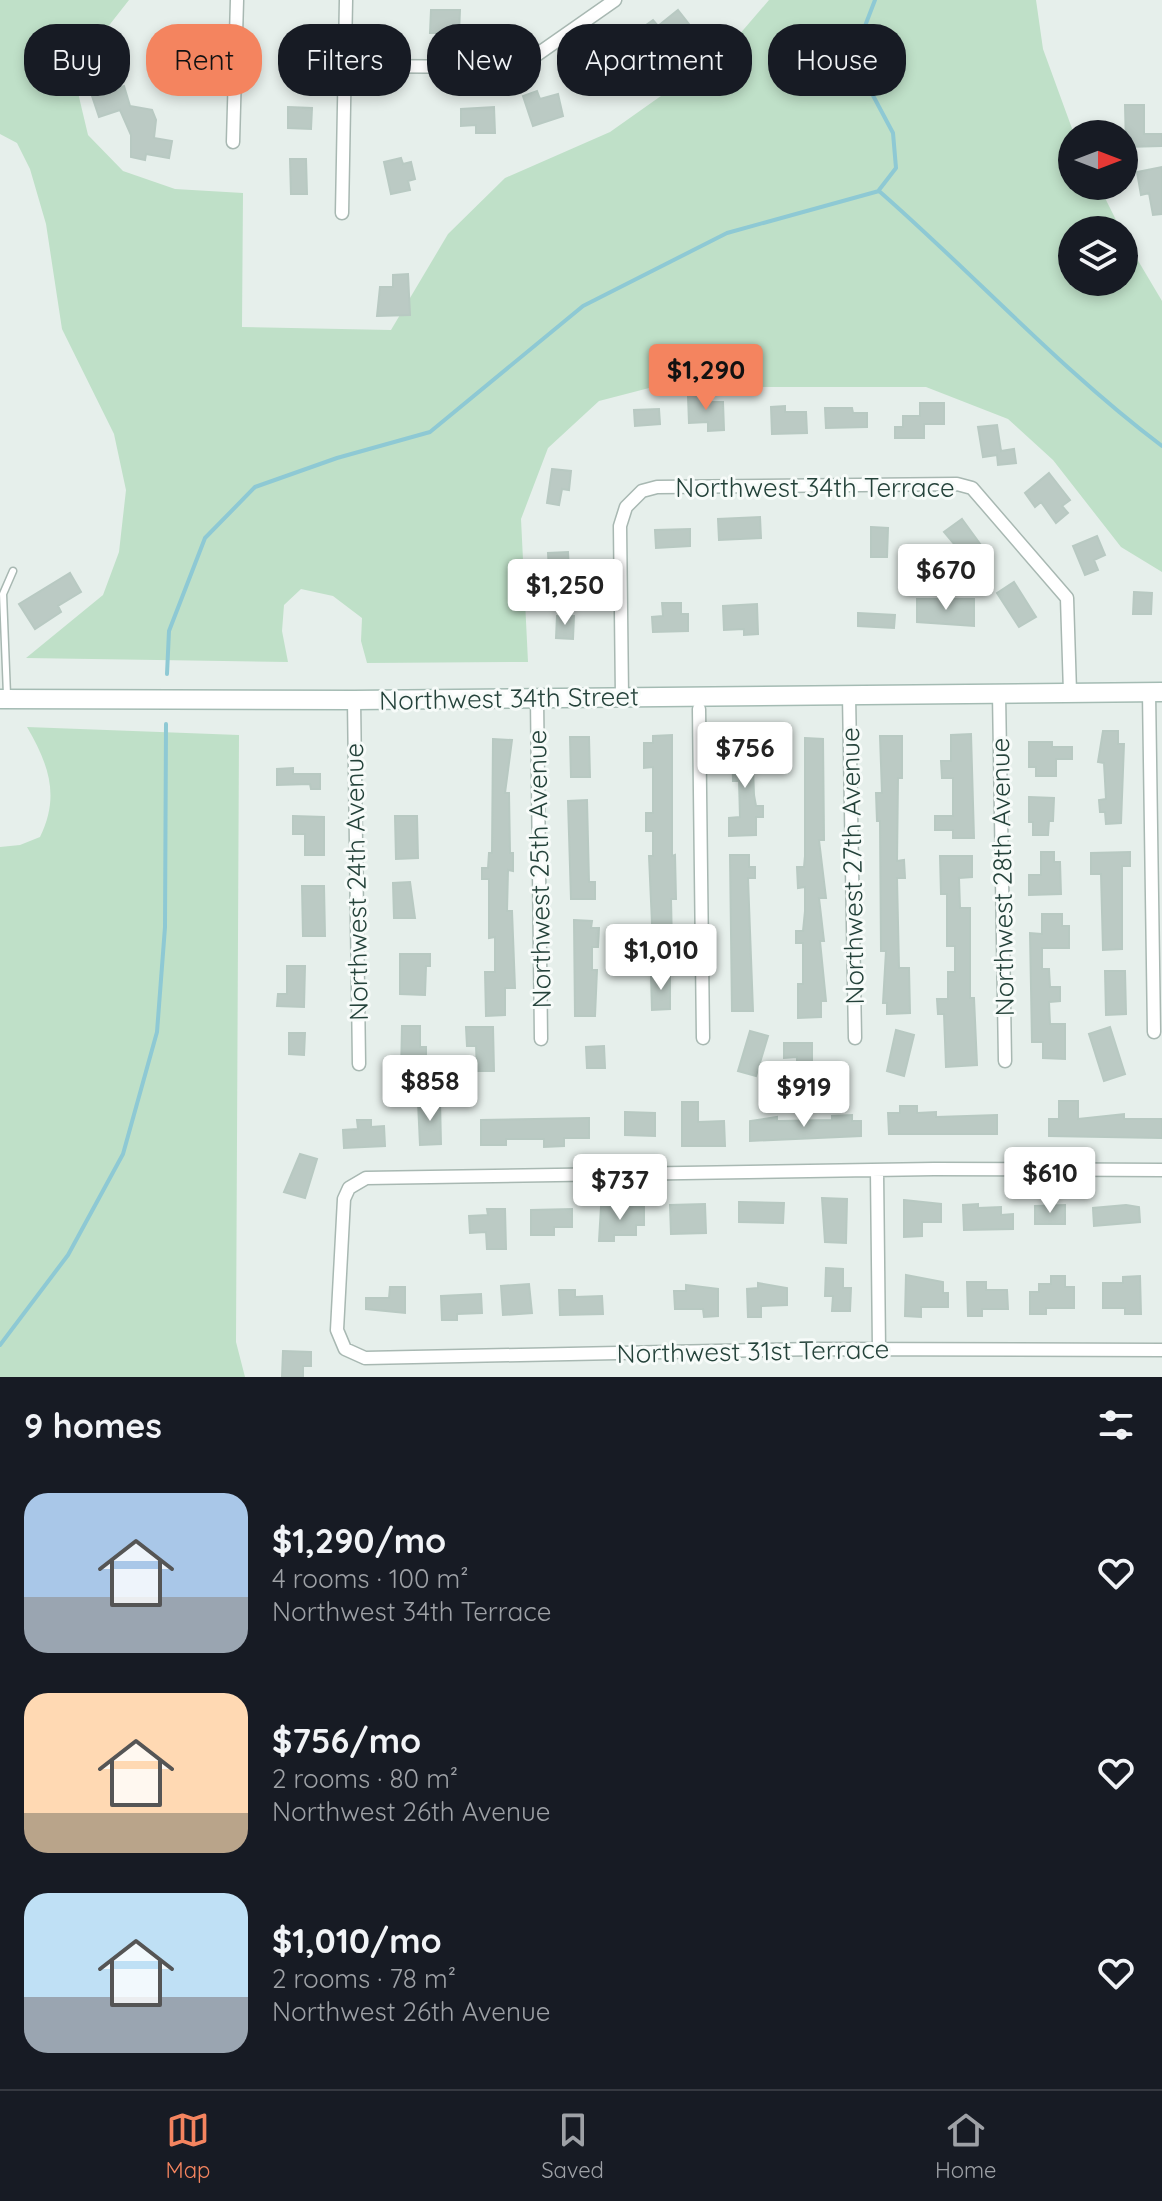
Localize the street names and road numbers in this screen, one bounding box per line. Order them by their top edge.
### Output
street label: Northwest 34th Terrace [675,471,955,504]
street label: Northwest 34th Street [379,679,639,717]
street label: Northwest 27th Avenue [833,727,871,1005]
street label: Northwest 25th Avenue [520,729,558,1009]
street label: Northwest 28th Avenue [983,737,1021,1017]
street label: Northwest 24th Avenue [337,743,375,1021]
street label: Northwest 31st Terrace [616,1332,890,1370]

